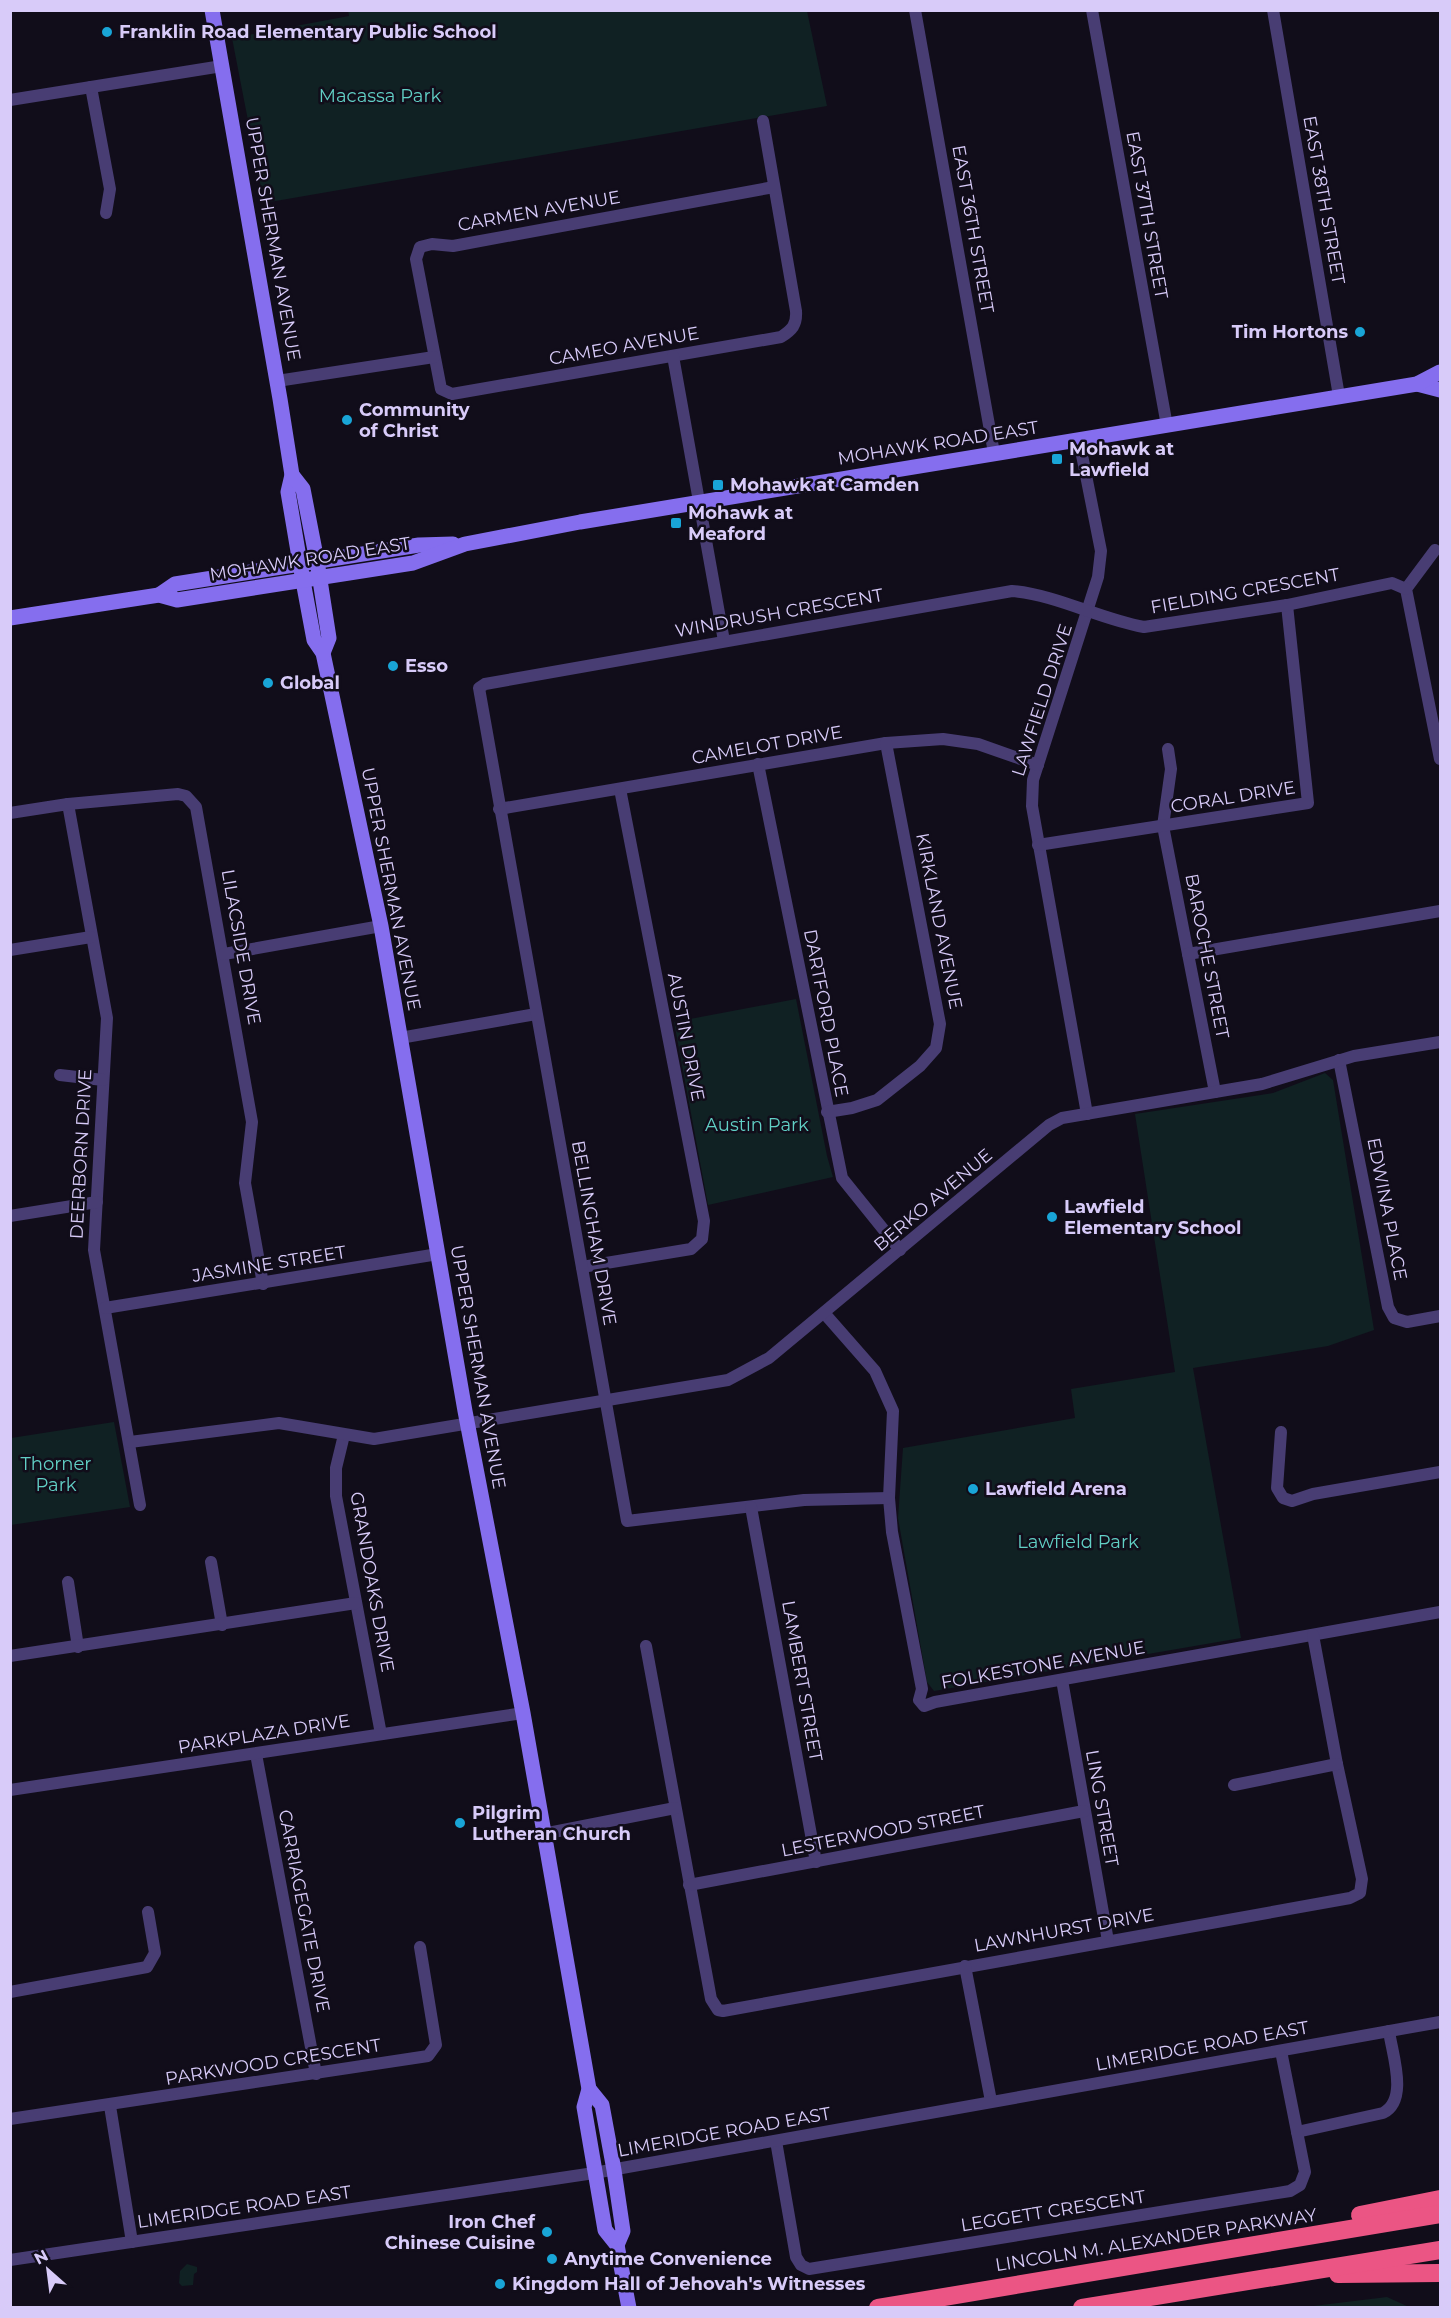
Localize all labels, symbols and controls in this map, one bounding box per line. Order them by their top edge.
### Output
place label: Franklin Road Elementary Public School [119,21,497,43]
marker: Franklin Road Elementary Public School [100,25,114,39]
park label: Macassa Park [319,85,442,107]
street label: EAST 38TH STREET [1298,114,1350,287]
street label: UPPER SHERMAN AVENUE [241,115,305,363]
street label: EAST 37TH STREET [1121,130,1173,301]
street label: EAST 36TH STREET [947,143,999,315]
street label: CARMEN AVENUE [456,186,622,236]
place label: Tim Hortons [1232,321,1348,343]
street label: CAMEO AVENUE [547,322,701,370]
marker: Tim Hortons [1353,325,1367,339]
place label: Community of Christ [359,399,470,442]
marker: Community of Christ [340,413,354,427]
street label: MOHAWK ROAD EAST [836,416,1041,470]
place label: Mohawk at Lawfield [1069,438,1174,481]
marker: Mohawk at Lawfield [1050,452,1064,466]
place label: Mohawk at Camden [730,474,919,496]
marker: Mohawk at Camden [711,478,725,492]
place label: Mohawk at Meaford [688,502,793,545]
marker: Mohawk at Meaford [669,516,683,530]
street label: MOHAWK ROAD EAST [208,532,413,586]
street label: FIELDING CRESCENT [1149,563,1342,618]
street label: WINDRUSH CRESCENT [673,584,885,642]
street label: LAWFIELD DRIVE [1007,621,1077,779]
place label: Esso [405,655,448,677]
marker: Esso [386,659,400,673]
place label: Global [280,672,340,694]
marker: Global [261,676,275,690]
street label: CAMELOT DRIVE [690,721,844,769]
street label: UPPER SHERMAN AVENUE [357,766,425,1012]
street label: CORAL DRIVE [1169,776,1297,818]
street label: KIRKLAND AVENUE [911,831,967,1011]
street label: LILACSIDE DRIVE [216,867,266,1027]
street label: BAROCHE STREET [1180,872,1234,1041]
street label: DARTFORD PLACE [799,927,853,1099]
street label: AUSTIN DRIVE [663,971,709,1103]
street label: DEERBORN DRIVE [66,1068,96,1240]
park label: Austin Park [705,1114,809,1136]
street label: EDWINA PLACE [1362,1136,1412,1282]
street label: BELLINGHAM DRIVE [567,1139,621,1327]
street label: BERKO AVENUE [869,1144,997,1256]
place label: Lawfield Elementary School [1064,1196,1241,1239]
marker: Lawfield Elementary School [1045,1210,1059,1224]
street label: JASMINE STREET [190,1241,348,1287]
street label: UPPER SHERMAN AVENUE [446,1243,510,1491]
park label: Thorner Park [20,1453,92,1496]
place label: Lawfield Arena [985,1478,1127,1500]
marker: Lawfield Arena [966,1482,980,1496]
street label: GRANDOAKS DRIVE [345,1490,399,1674]
park label: Lawfield Park [1017,1531,1139,1553]
street label: LAMBERT STREET [777,1599,827,1764]
street label: FOLKESTONE AVENUE [939,1636,1147,1694]
street label: PARKPLAZA DRIVE [176,1710,352,1758]
street label: LING STREET [1081,1748,1123,1869]
street label: LESTERWOOD STREET [779,1800,987,1862]
place label: Pilgrim Lutheran Church [472,1802,631,1845]
street label: CARRIAGEGATE DRIVE [274,1808,334,2014]
marker: Pilgrim Lutheran Church [453,1816,467,1830]
street label: LAWNHURST DRIVE [972,1903,1156,1957]
street label: LIMERIDGE ROAD EAST [1094,2016,1311,2076]
street label: PARKWOOD CRESCENT [164,2034,383,2090]
street label: LIMERIDGE ROAD EAST [616,2102,833,2162]
street label: LIMERIDGE ROAD EAST [136,2181,353,2233]
street label: LEGGETT CRESCENT [959,2185,1148,2236]
street label: LINCOLN M. ALEXANDER PARKWAY [994,2204,1319,2276]
place label: Iron Chef Chinese Cuisine [385,2211,536,2254]
marker: Iron Chef Chinese Cuisine [540,2225,554,2239]
north arrow [18,2240,78,2300]
text: N [31,2246,51,2269]
place label: Anytime Convenience [563,2248,772,2270]
marker: Anytime Convenience [545,2252,559,2266]
place label: Kingdom Hall of Jehovah's Witnesses [512,2273,866,2295]
marker: Kingdom Hall of Jehovah's Witnesses [493,2277,507,2291]

